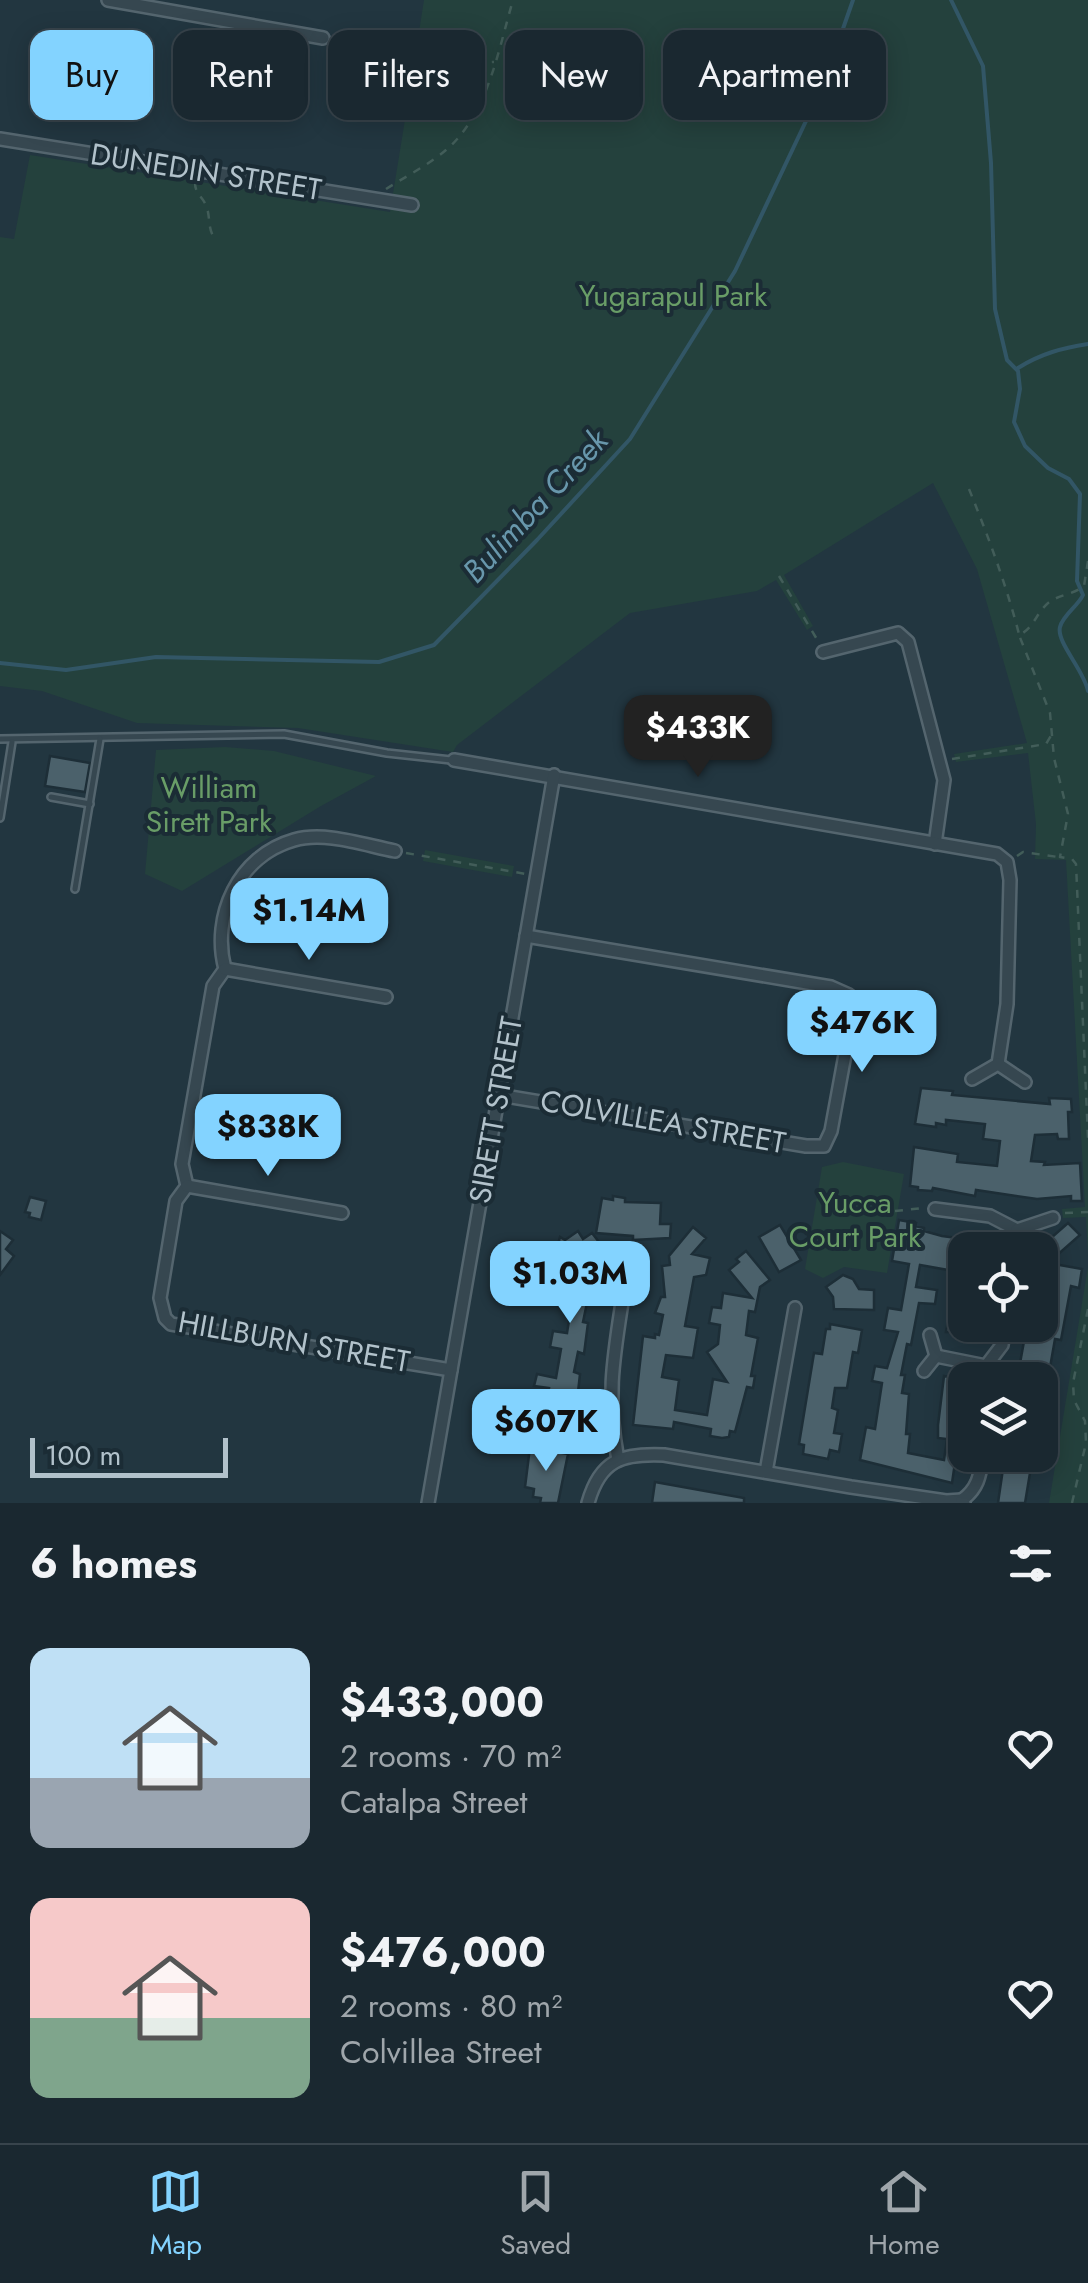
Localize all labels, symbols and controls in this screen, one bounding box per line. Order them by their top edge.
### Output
chip: Buy [30,30,153,120]
chip: Rent [173,30,308,120]
chip: Filters [328,30,485,120]
chip: New [505,30,643,120]
chip: Apartment [663,30,886,120]
street label: DUNEDIN STREET [88,132,325,211]
park label: Yugarapul Park [579,274,768,317]
water label: Bulimba Creek [452,418,619,593]
pin: $433K [628,695,768,780]
text: $433K [646,704,750,750]
park label: William Sirett Park [146,766,273,843]
pin: $1.14M [228,878,390,963]
text: $1.14M [252,887,366,933]
pin: $476K [792,990,932,1075]
text: $476K [809,999,915,1045]
street label: SIRETT STREET [458,1013,533,1207]
street label: COLVILLEA STREET [537,1079,789,1164]
pin: $838K [198,1094,338,1179]
text: $838K [217,1103,319,1149]
park label: Yucca Court Park [789,1181,922,1258]
map controls [948,1232,1058,1472]
button: locate [948,1232,1058,1342]
pin: $1.03M [489,1241,651,1326]
text: $1.03M [512,1250,628,1296]
street label: HILLBURN STREET [175,1300,413,1383]
button: layers [948,1362,1058,1472]
pin: $607K [476,1389,616,1474]
text: $607K [494,1398,598,1444]
scale bar [30,1433,228,1478]
text: 100 m [45,1435,121,1476]
text: 6 homes [30,1533,197,1594]
icon: filters [1003,1536,1058,1591]
text: $433,000 [340,1672,544,1733]
icon: home [110,1688,230,1808]
icon: heart [1003,1721,1058,1776]
text: 2 rooms · 70 m² [340,1733,562,1779]
text: Catalpa Street [340,1779,527,1825]
text: $476,000 [340,1922,546,1983]
icon: home [110,1938,230,2058]
icon: heart [1003,1971,1058,2026]
text: 2 rooms · 80 m² [340,1983,562,2029]
text: Colvillea Street [340,2029,542,2075]
tab: Map [148,2164,203,2265]
tab: Saved [500,2164,571,2265]
tab: Home [868,2164,940,2265]

